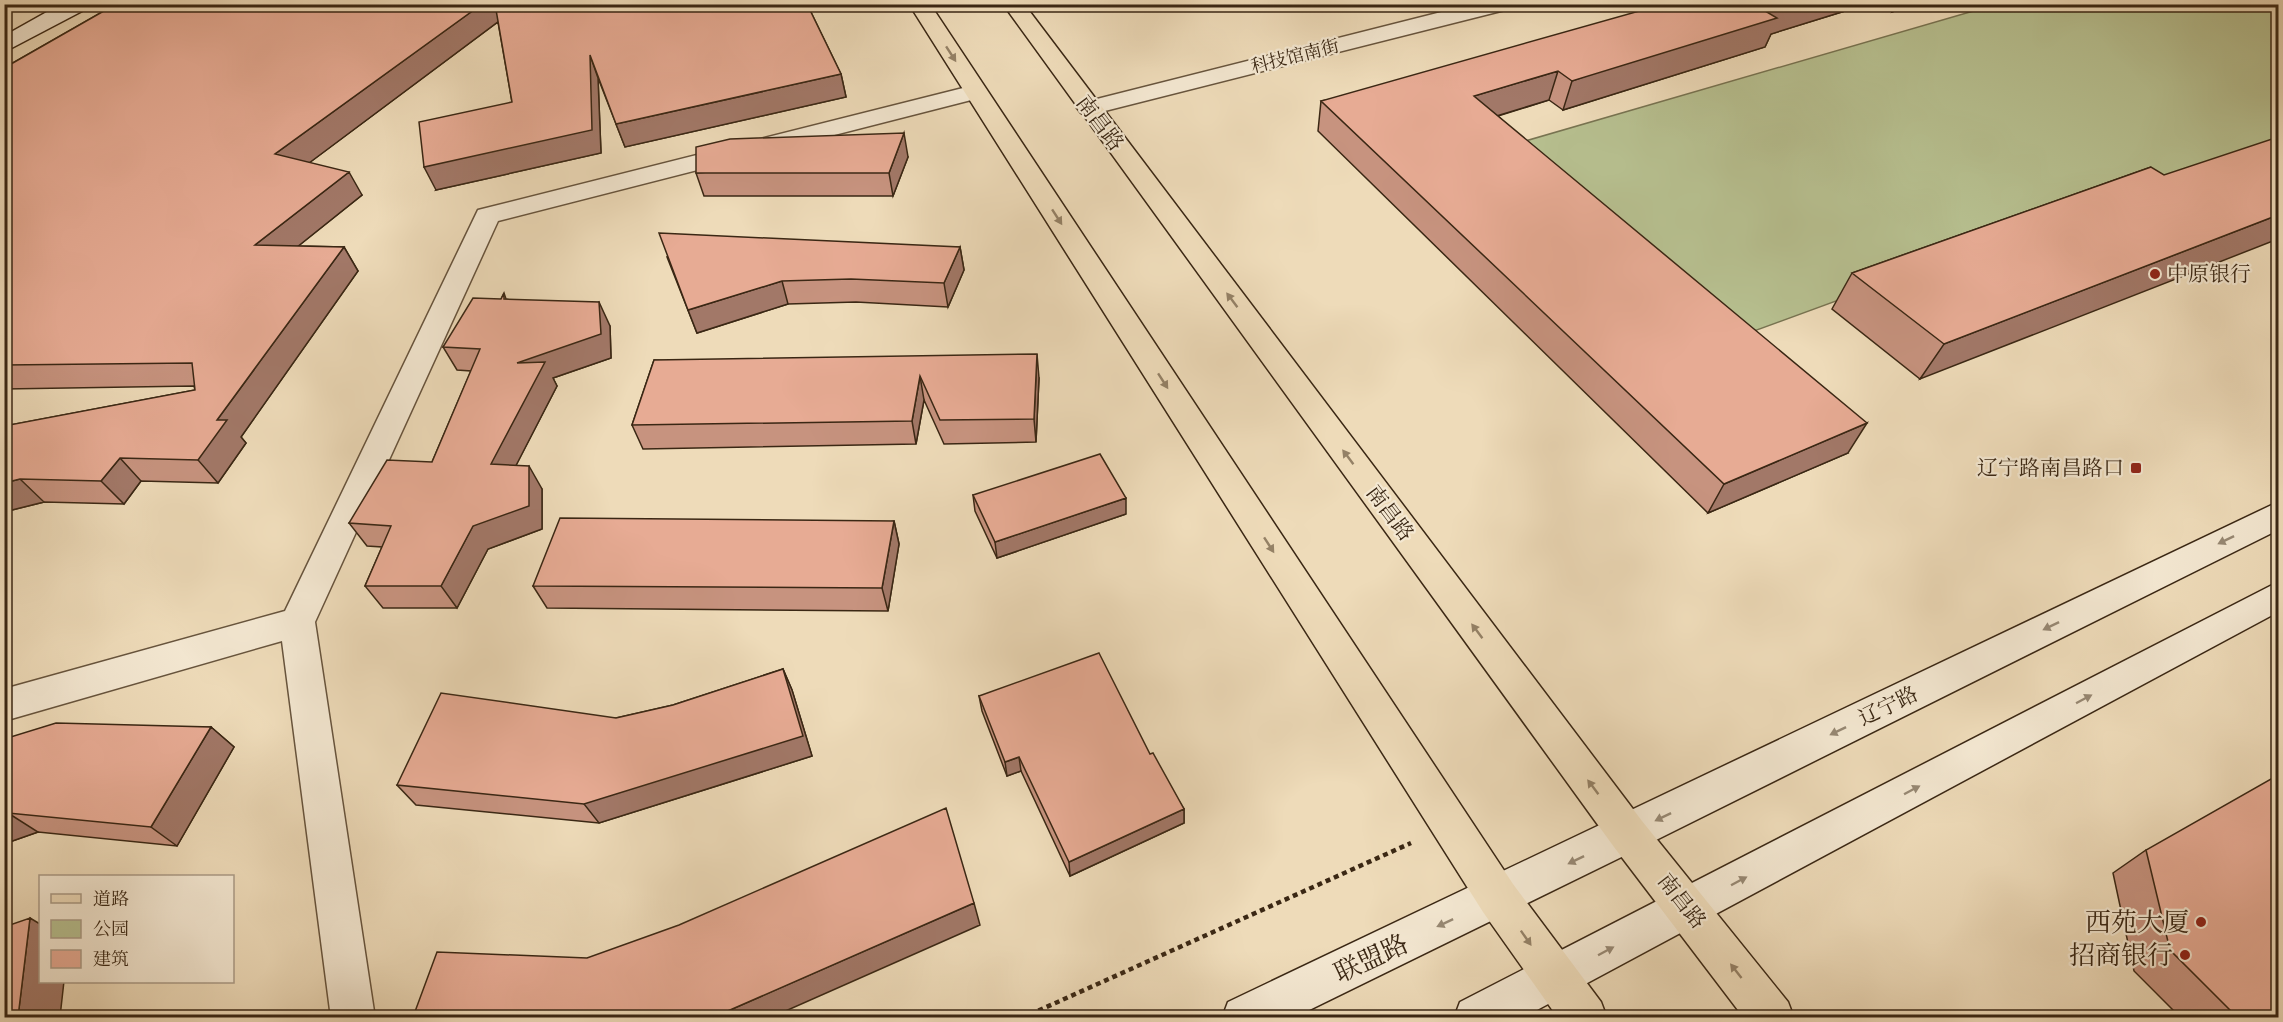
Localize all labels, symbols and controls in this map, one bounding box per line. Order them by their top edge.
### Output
street label: 科技馆南街 [1249,35,1341,78]
one-way arrow [945,46,956,62]
street label: 南昌路 [1071,91,1129,155]
one-way arrow [1051,209,1062,226]
place label: 中原银行 [2167,262,2251,286]
marker: 中原银行 [2148,267,2162,281]
one-way arrow [1226,293,1238,309]
one-way arrow [1157,373,1168,389]
one-way arrow [1343,450,1355,465]
place label: 辽宁路南昌路口 [1977,456,2124,480]
marker: 辽宁路南昌路口 [2129,461,2143,475]
street label: 南昌路 [1361,481,1419,545]
one-way arrow [2217,535,2235,545]
one-way arrow [1263,537,1274,553]
one-way arrow [2042,621,2060,631]
one-way arrow [1471,623,1483,639]
street label: 辽宁路 [1854,681,1922,731]
one-way arrow [2076,694,2093,704]
one-way arrow [1830,726,1847,736]
one-way arrow [1588,780,1600,795]
one-way arrow [1903,785,1920,795]
one-way arrow [1655,812,1672,821]
one-way arrow [1567,855,1584,864]
street label: 南昌路 [1653,869,1711,933]
legend [39,875,234,983]
one-way arrow [1731,876,1748,886]
text: 道路 [93,889,129,910]
place label: 西苑大厦 [2085,907,2189,938]
marker: 西苑大厦 [2194,915,2208,929]
one-way arrow [1436,918,1453,927]
text: 公园 [93,919,129,940]
street label: 联盟路 [1329,928,1413,989]
one-way arrow [1520,930,1531,946]
place label: 招商银行 [2069,940,2173,971]
one-way arrow [1598,946,1615,956]
marker: 招商银行 [2178,948,2192,962]
text: 建筑 [93,949,129,970]
one-way arrow [1731,964,1743,979]

